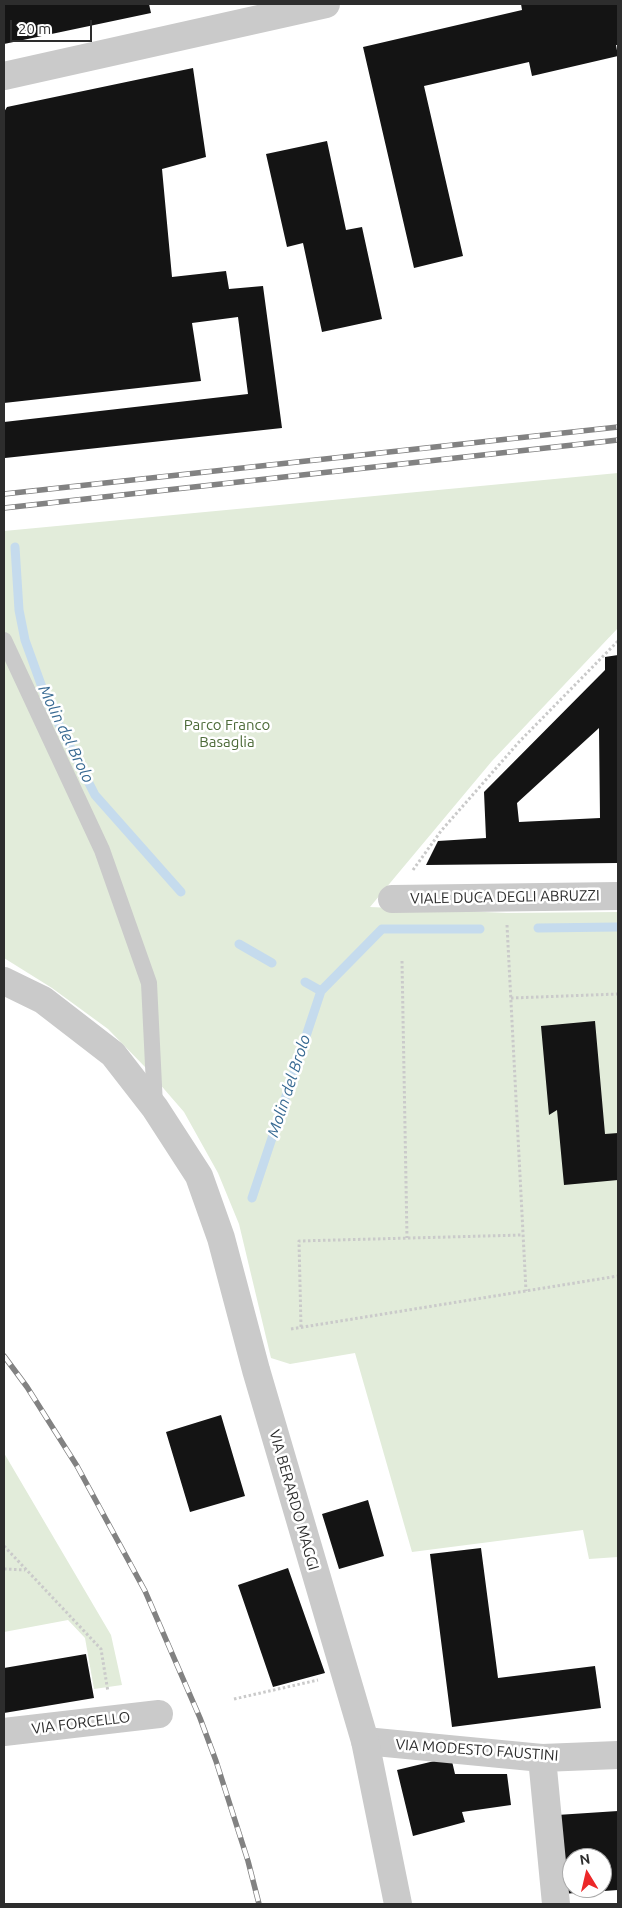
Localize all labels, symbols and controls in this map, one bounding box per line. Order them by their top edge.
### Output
scale bar [12,10,95,42]
text: 20 m [18,20,51,37]
water label: Molin del Brolo [34,682,98,786]
park label: Parco Franco Basaglia [184,716,270,751]
street label: VIALE DUCA DEGLI ABRUZZI [410,886,600,908]
water label: Molin del Brolo [263,1033,315,1139]
street label: VIA BERARDO MAGGI [265,1428,323,1572]
street label: VIA FORCELLO [31,1708,131,1738]
street label: VIA MODESTO FAUSTINI [395,1735,559,1765]
north arrow [562,1848,612,1898]
text: N [578,1850,591,1868]

